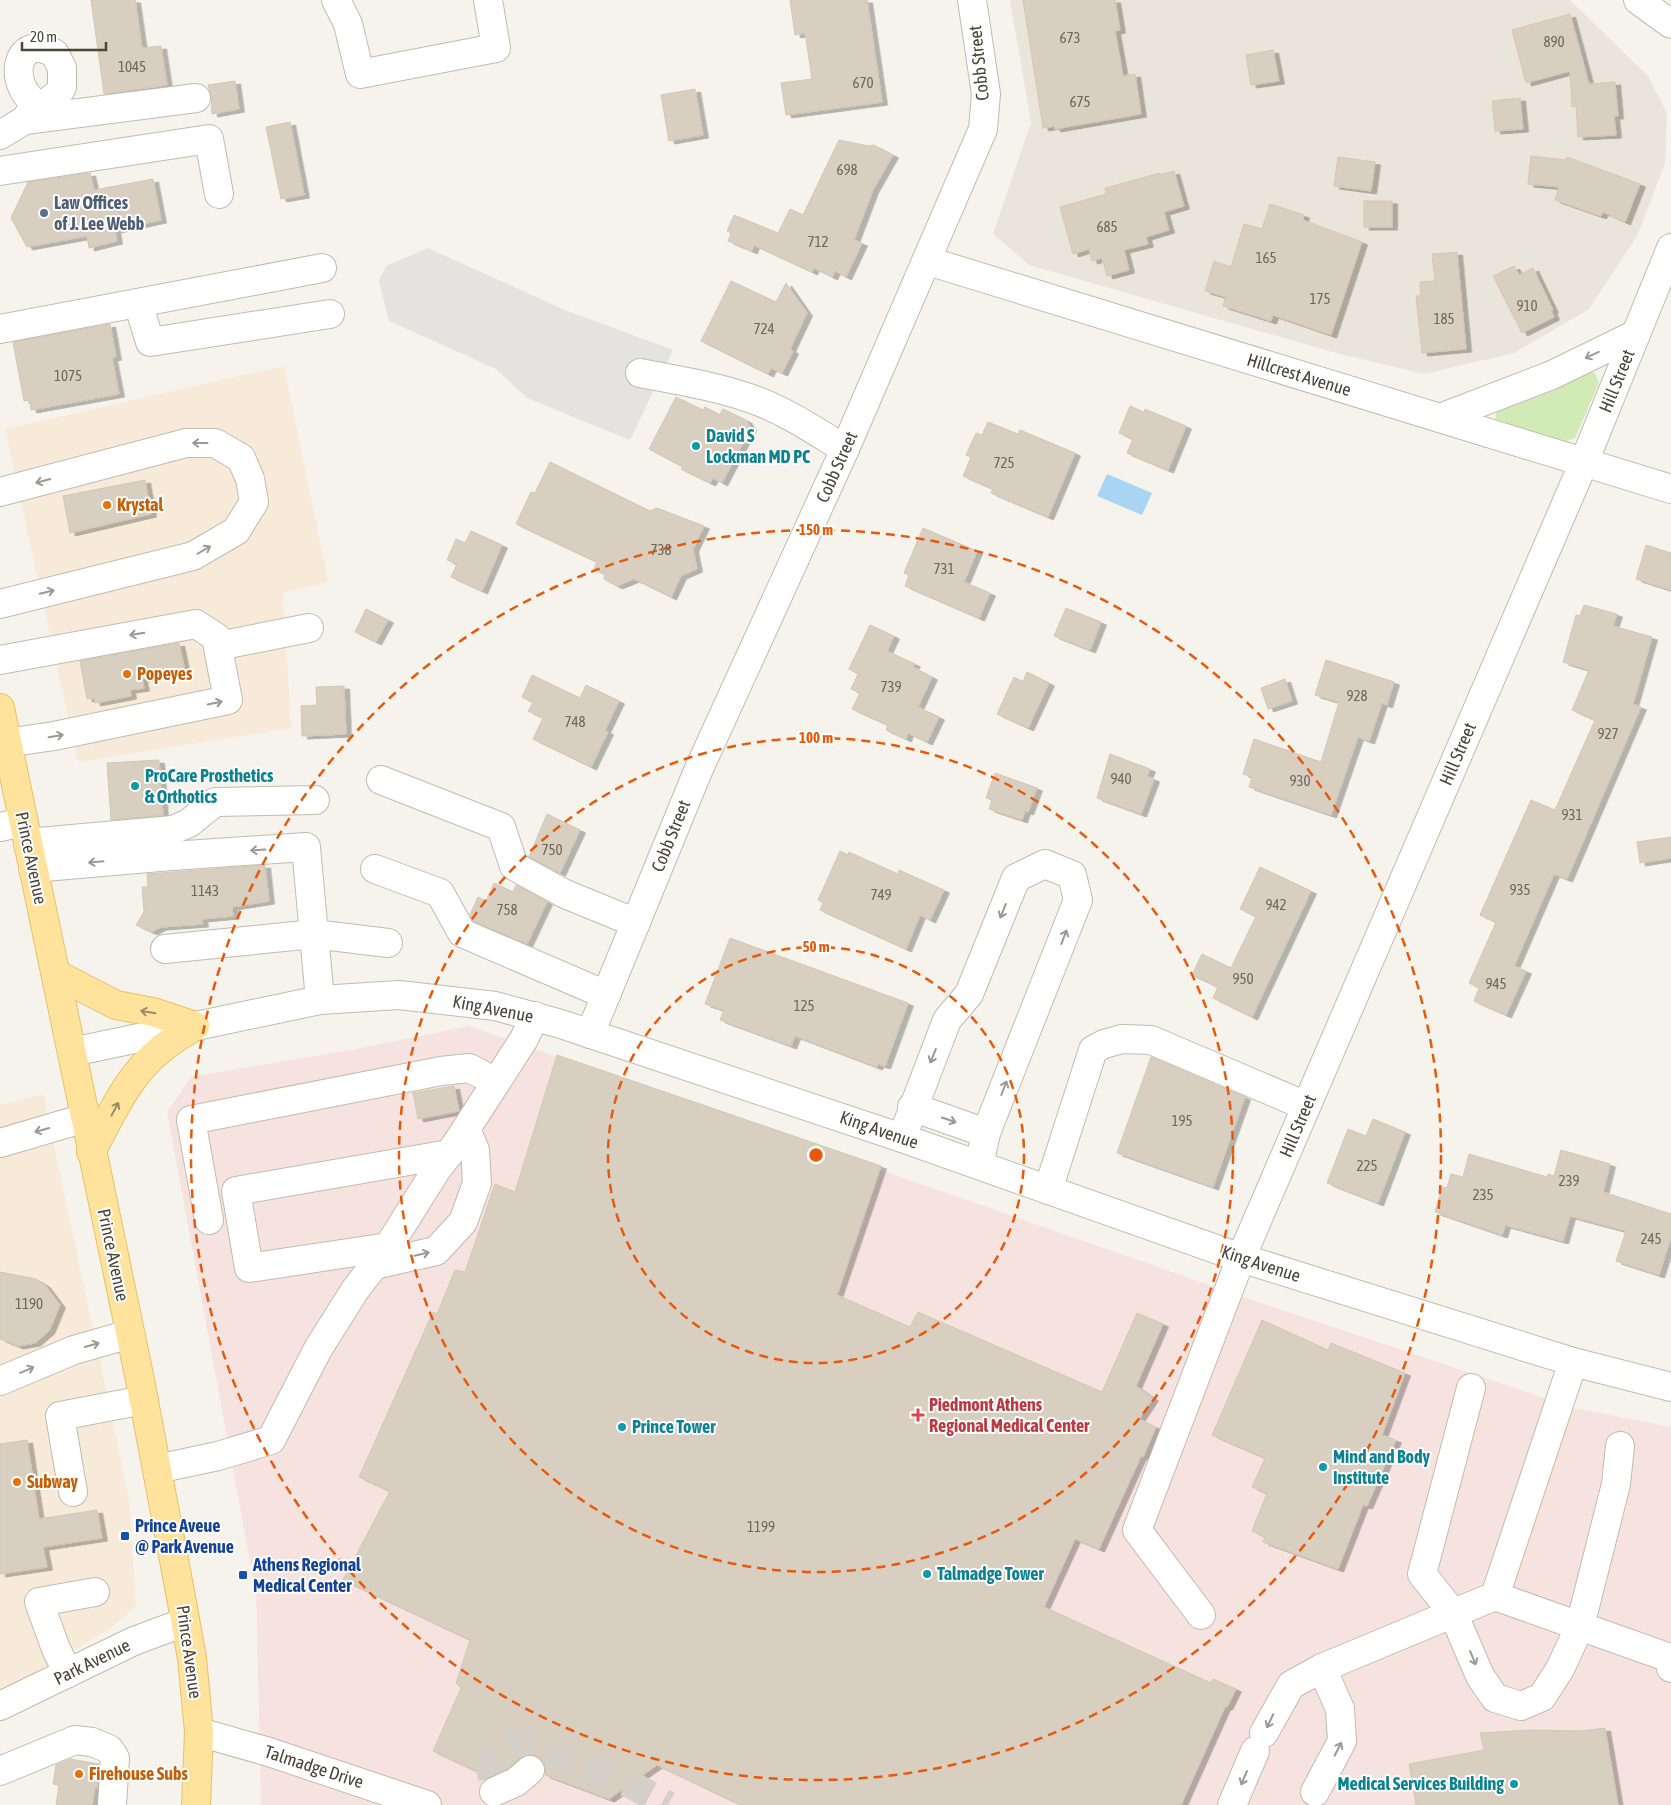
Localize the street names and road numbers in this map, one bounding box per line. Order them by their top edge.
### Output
street label: Cobb Street [964,24,993,102]
street label: Hill Street [1594,346,1639,415]
street label: Hillcrest Avenue [1244,349,1354,400]
street label: Cobb Street [812,428,862,506]
street label: Hill Street [1435,719,1480,788]
street label: Cobb Street [647,797,694,875]
street label: Prince Avenue [11,810,52,906]
street label: King Avenue [451,990,535,1027]
street label: Hill Street [1275,1091,1320,1160]
street label: King Avenue [837,1106,921,1153]
street label: Prince Avenue [93,1207,134,1303]
street label: King Avenue [1219,1241,1303,1286]
street label: Prince Avenue [173,1604,206,1700]
street label: Park Avenue [50,1634,133,1689]
street label: Talmadge Drive [262,1741,366,1792]

